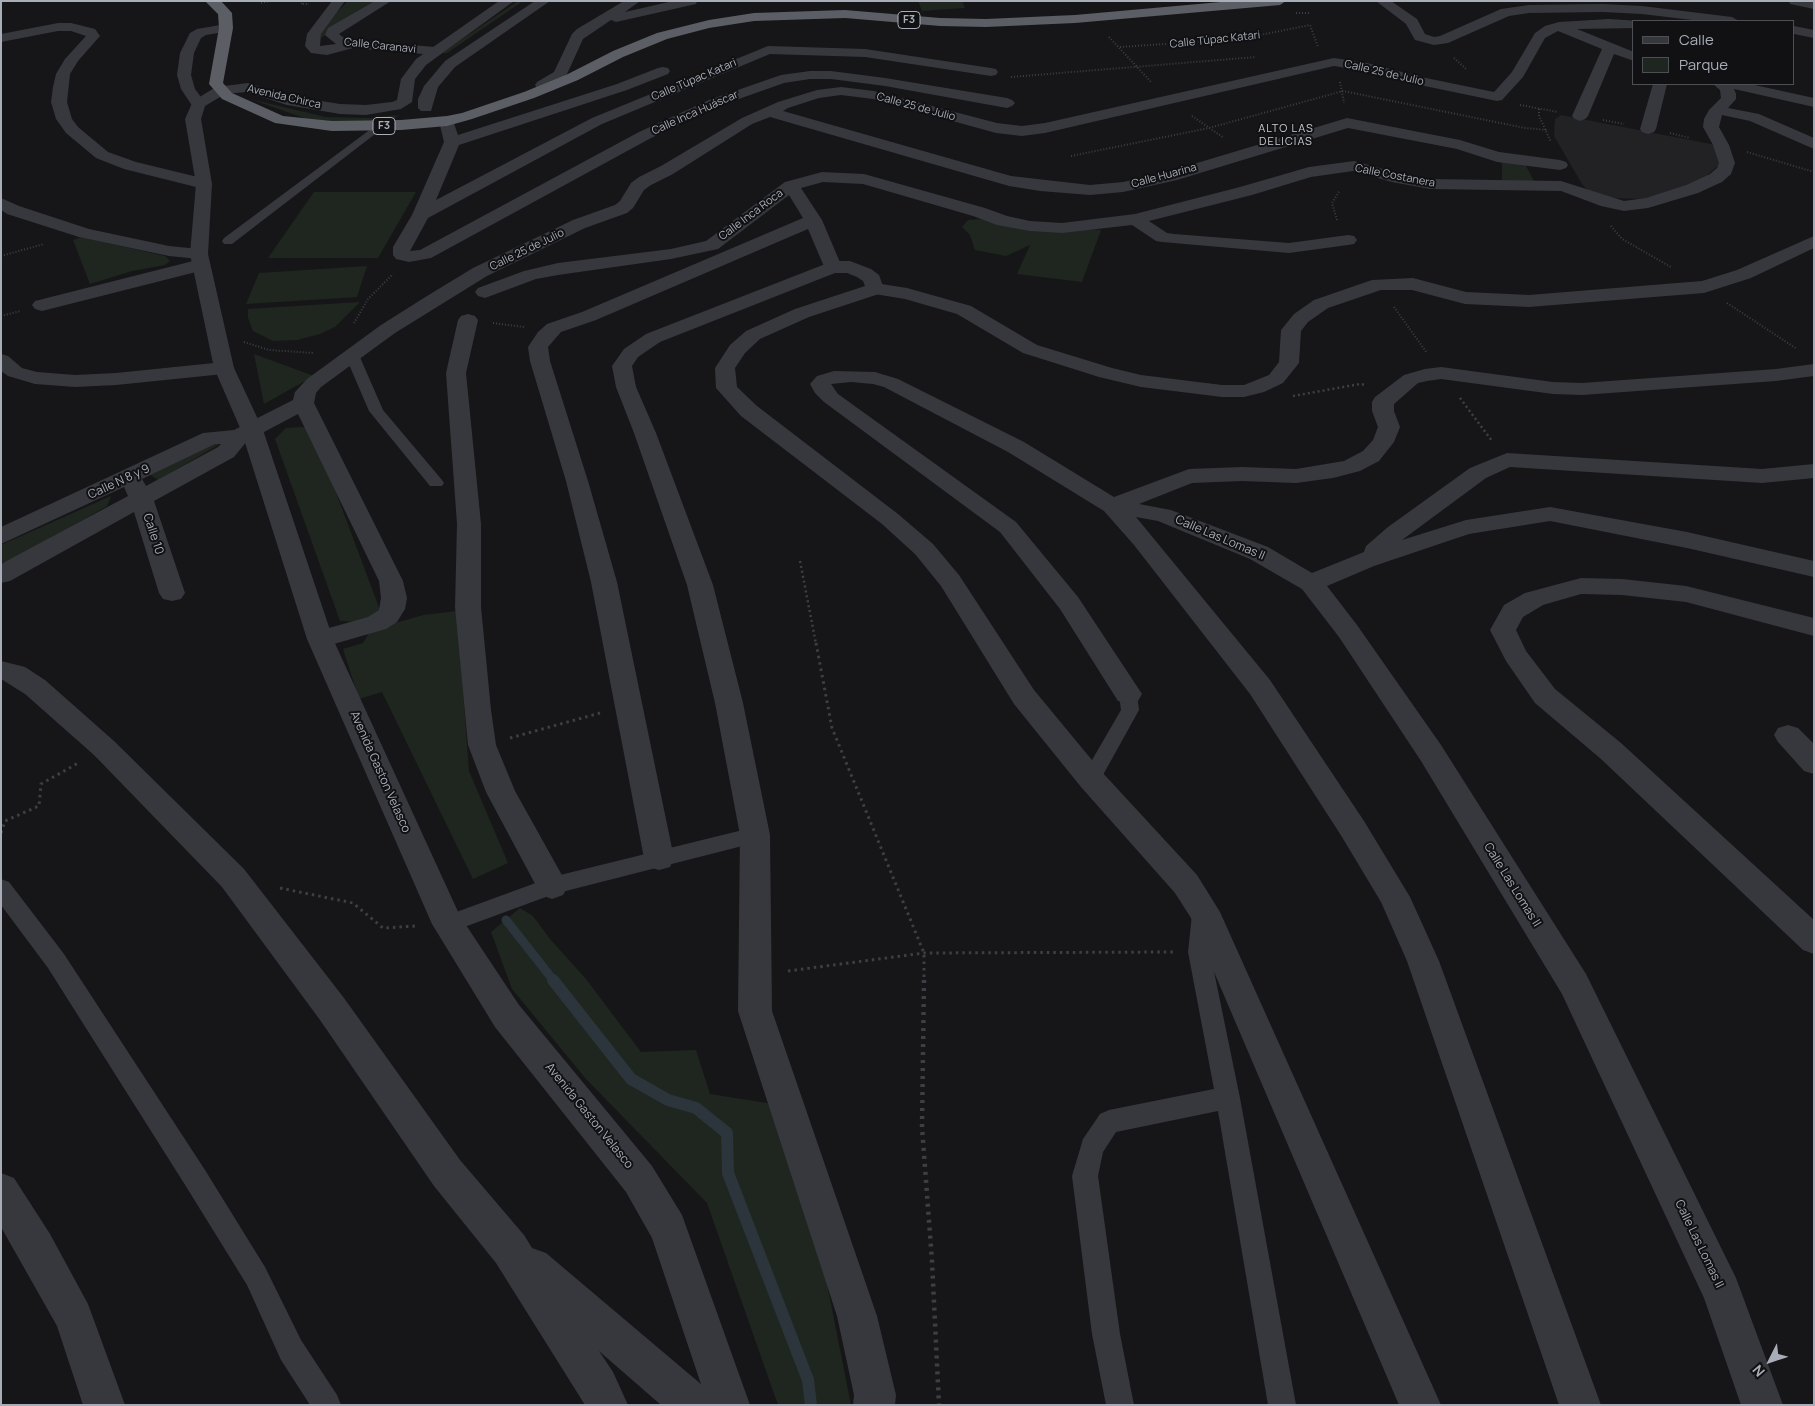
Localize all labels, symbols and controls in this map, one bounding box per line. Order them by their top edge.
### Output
road number: F3 [898,12,920,28]
legend [1632,20,1795,85]
street label: Calle Túpac Katari [1169,29,1261,51]
text: Calle [1679,29,1714,50]
street label: Calle Caranavi [343,36,417,56]
text: Parque [1679,54,1728,75]
street label: Calle Túpac Katari [650,56,738,104]
street label: Calle 25 de Julio [1343,57,1425,89]
street label: Avenida Chirca [246,82,322,112]
street label: Calle Inca Huáscar [650,88,740,138]
street label: Calle 25 de Julio [875,90,957,124]
road number: F3 [373,118,395,134]
district label: ALTO LAS DELICIAS [1257,122,1315,148]
street label: Calle Huarina [1130,161,1198,191]
street label: Calle Costanera [1354,162,1436,190]
street label: Calle Inca Roca [716,187,786,243]
street label: Calle 25 de Julio [488,226,566,274]
street label: Calle N 8 y 9 [86,461,152,503]
street label: Calle 10 [140,512,166,556]
street label: Calle Las Lomas II [1173,513,1267,563]
street label: Avenida Gaston Velasco [347,709,413,835]
street label: Calle Las Lomas II [1480,840,1544,930]
street label: Avenida Gaston Velasco [542,1060,636,1172]
street label: Calle Las Lomas II [1671,1198,1727,1290]
north arrow [1745,1336,1795,1386]
text: N [1748,1361,1769,1381]

